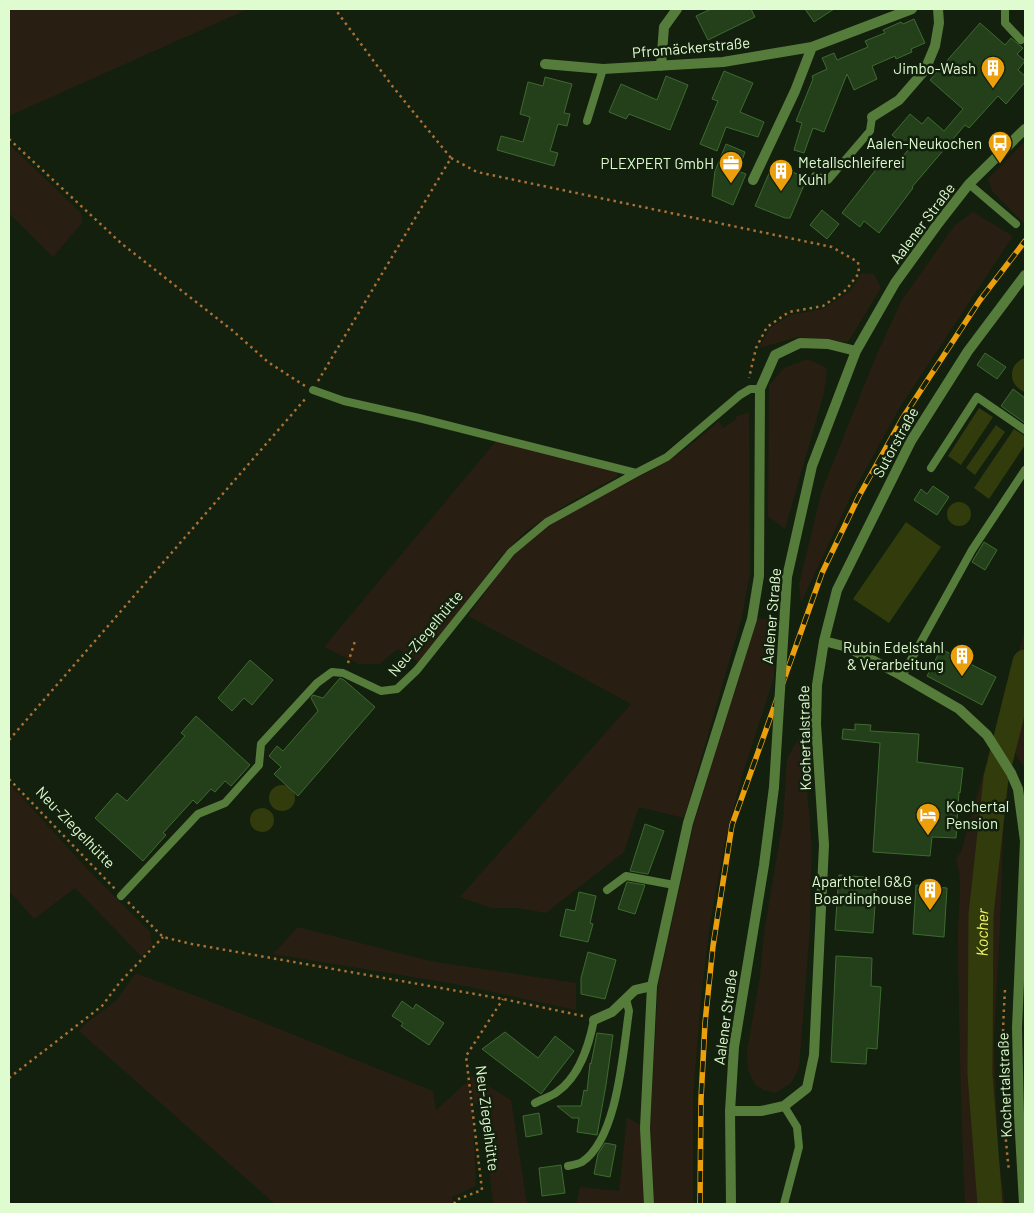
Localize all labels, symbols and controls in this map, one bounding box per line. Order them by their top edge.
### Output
street label: Pfromäckerstraße [631,33,751,61]
building icon: Jimbo-Wash [980,55,1006,89]
place label: Jimbo-Wash [894,59,976,77]
bus stop icon: Aalen-Neukochen [987,130,1013,164]
place label: Aalen-Neukochen [866,134,982,152]
office icon: PLEXPERT GmbH [718,150,744,184]
place label: Metallschleiferei Kuhl [798,153,905,188]
place label: PLEXPERT GmbH [601,154,714,172]
building icon: Metallschleiferei Kuhl [768,158,794,192]
street label: Aalener Straße [886,179,958,267]
street label: Sutorstraße [868,404,922,480]
street label: Aalener Straße [758,567,784,665]
street label: Neu-Ziegelhütte [384,586,466,680]
place label: Rubin Edelstahl & Verarbeitung [843,638,944,673]
building icon: Rubin Edelstahl & Verarbeitung [949,643,975,677]
street label: Kochertalstraße [794,685,814,791]
street label: Neu-Ziegelhütte [33,782,119,872]
place label: Kochertal Pension [946,797,1009,832]
hotel icon: Kochertal Pension [915,802,941,836]
place label: Aparthotel G&G Boardinghouse [812,872,912,907]
building icon: Aparthotel G&G Boardinghouse [917,877,943,911]
water label: Kocher [971,906,991,956]
street label: Aalener Straße [709,968,741,1066]
street label: Kochertalstraße [993,1032,1015,1138]
street label: Neu-Ziegelhütte [473,1064,503,1172]

